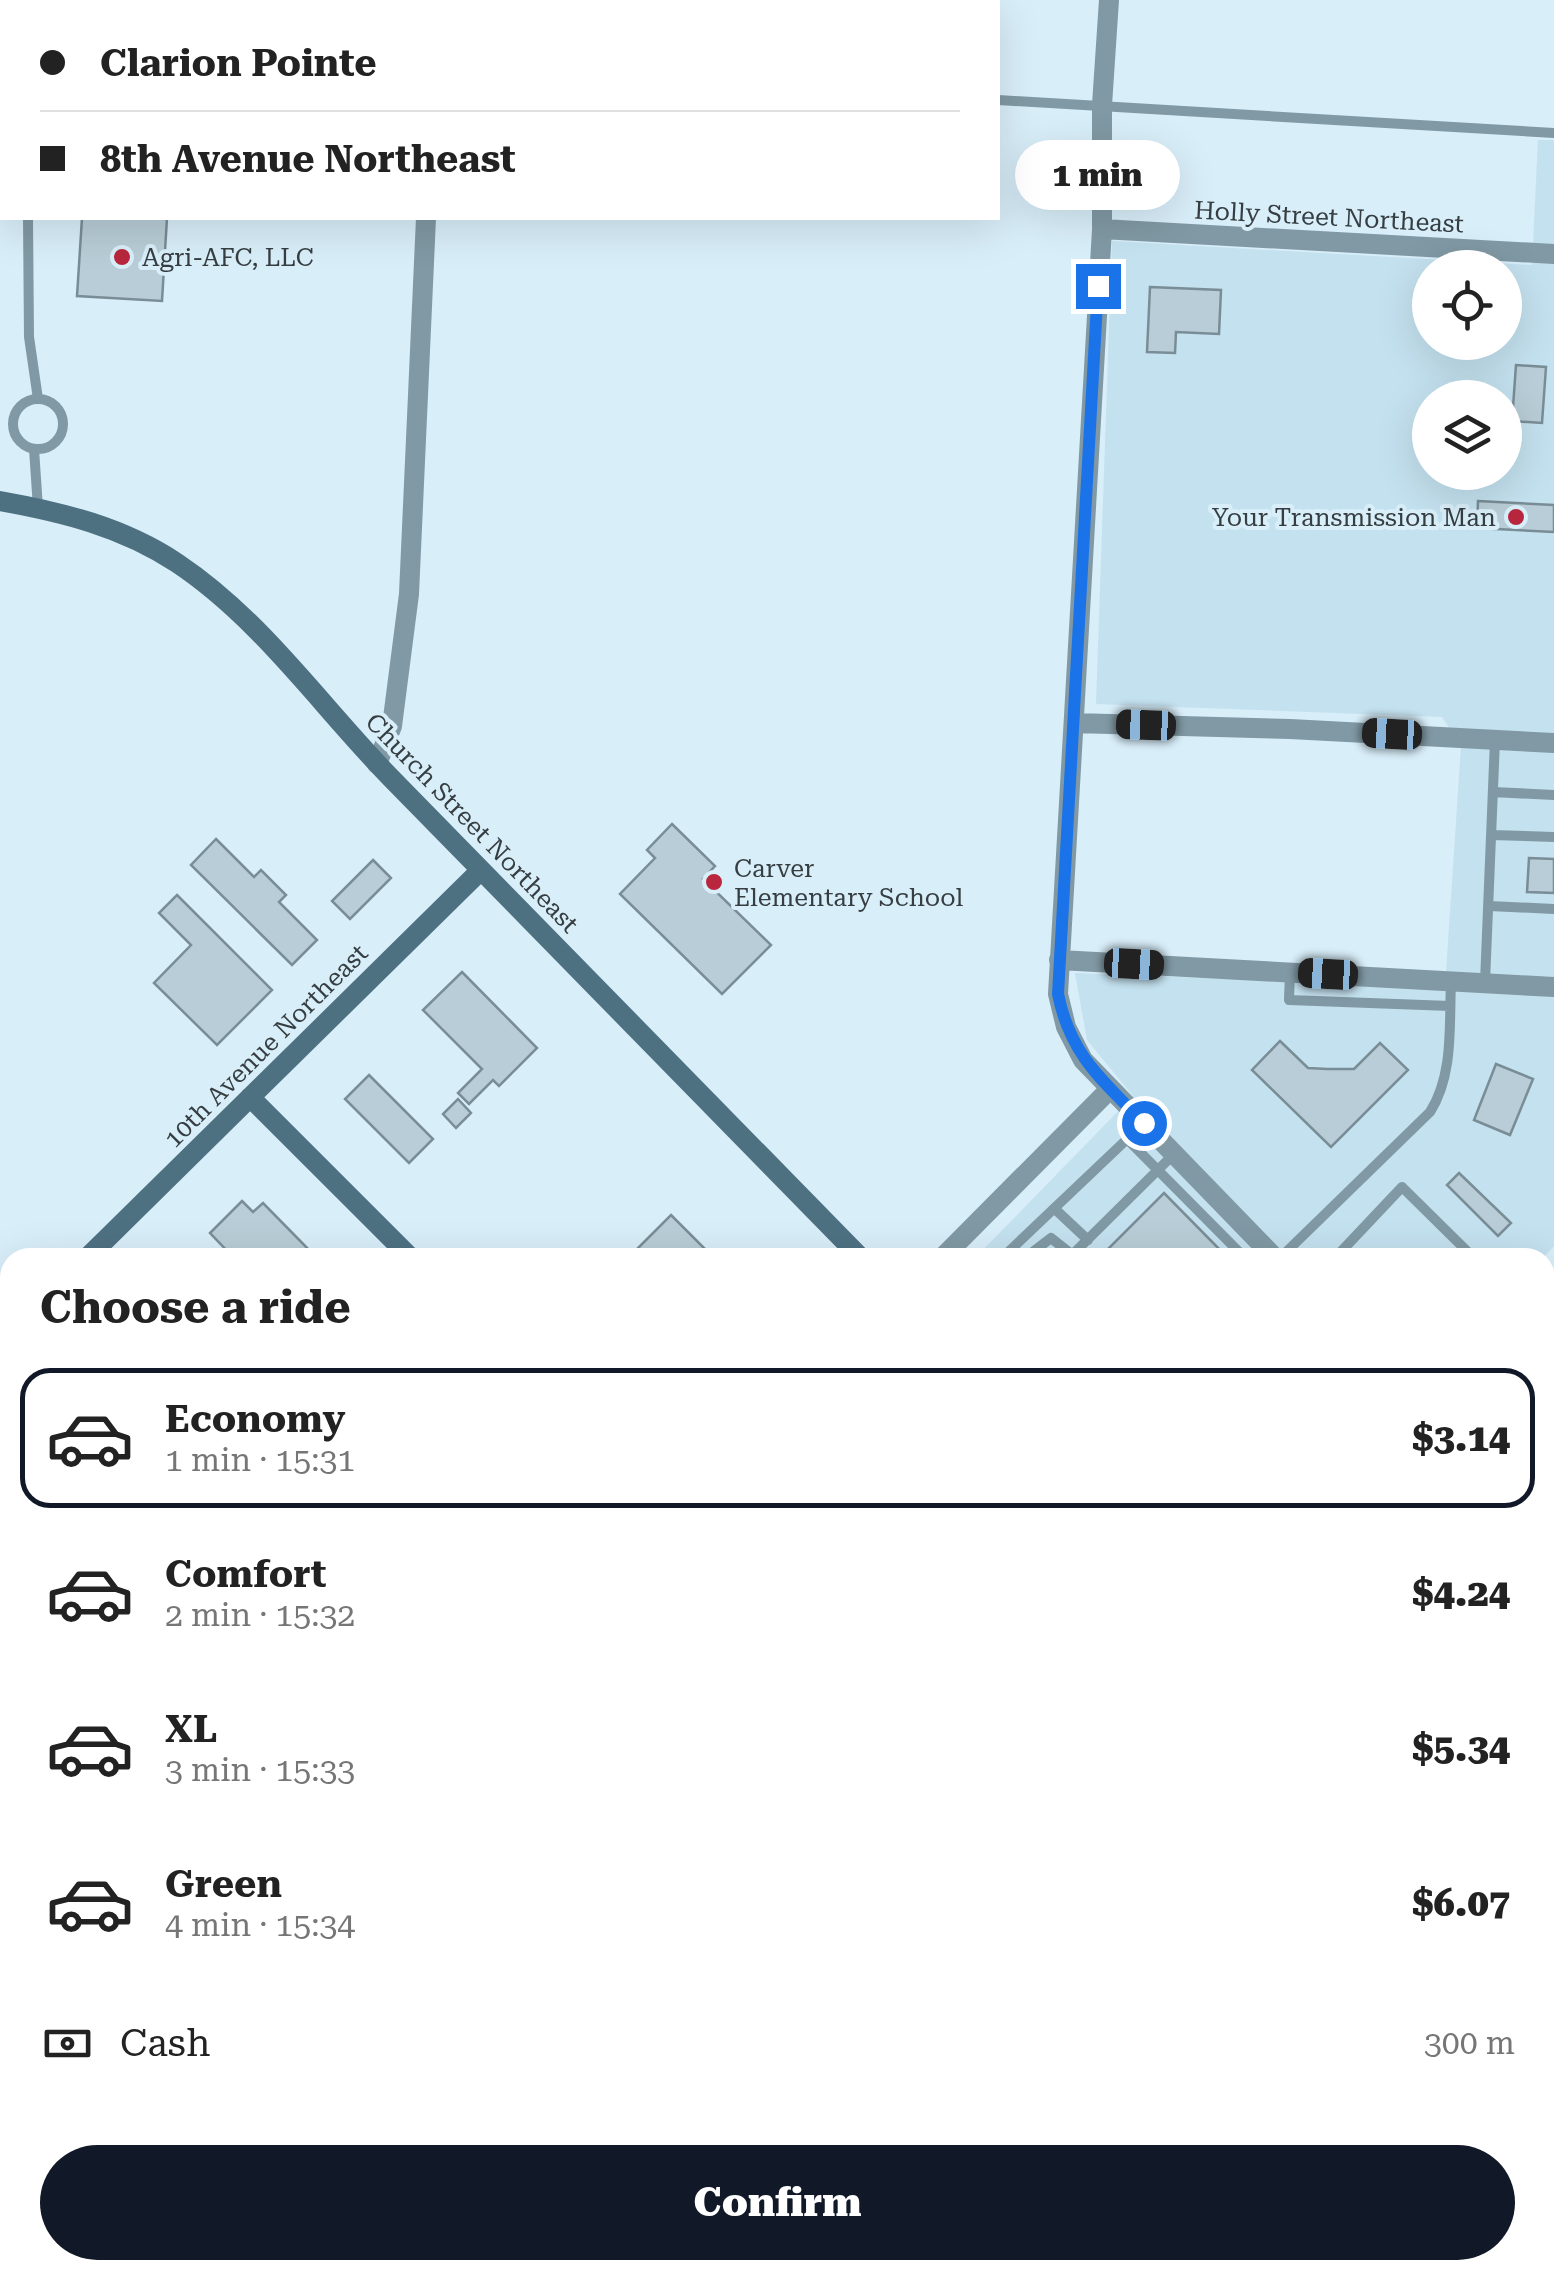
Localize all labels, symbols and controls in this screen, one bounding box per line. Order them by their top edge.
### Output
text: Clarion Pointe [100,41,377,85]
text: 8th Avenue Northeast [100,137,516,181]
callout: 1 min [1016,141,1180,211]
text: 1 min [1053,156,1142,194]
street label: Holly Street Northeast [1193,195,1465,239]
place label: Agri-AFC, LLC [142,243,314,272]
marker: Agri-AFC, LLC [111,246,133,268]
map controls [1412,250,1522,490]
button: locate [1412,250,1522,360]
route end [1076,264,1121,309]
button: layers [1412,380,1522,490]
place label: Your Transmission Man [1212,503,1496,532]
marker: Your Transmission Man [1505,506,1527,528]
street label: Church Street Northeast [360,707,584,939]
car [1115,709,1177,741]
car [1361,717,1423,751]
place label: Carver Elementary School [734,854,964,912]
marker: Carver Elementary School [703,871,725,893]
street label: 10th Avenue Northeast [158,938,374,1154]
car [1103,947,1165,981]
car [1297,957,1359,991]
route start [1122,1101,1167,1146]
text: Choose a ride [40,1281,351,1334]
icon: car [45,1393,135,1483]
text: Economy [165,1397,345,1441]
text: $3.14 [1412,1416,1510,1460]
text: 1 min · 15:31 [165,1441,355,1479]
icon: car [45,1548,135,1638]
text: Comfort [165,1552,326,1596]
text: $4.24 [1412,1571,1510,1615]
text: 2 min · 15:32 [165,1596,355,1634]
icon: car [45,1703,135,1793]
text: XL [165,1707,217,1751]
text: $5.34 [1412,1726,1510,1770]
text: 3 min · 15:33 [165,1751,355,1789]
icon: car [45,1858,135,1948]
text: Green [165,1862,282,1906]
text: $6.07 [1412,1881,1510,1925]
text: 4 min · 15:34 [165,1906,355,1944]
icon: cash [40,2016,95,2071]
text: Cash [120,2021,210,2065]
text: 300 m [1424,2024,1515,2062]
button: Confirm [40,2145,1515,2260]

